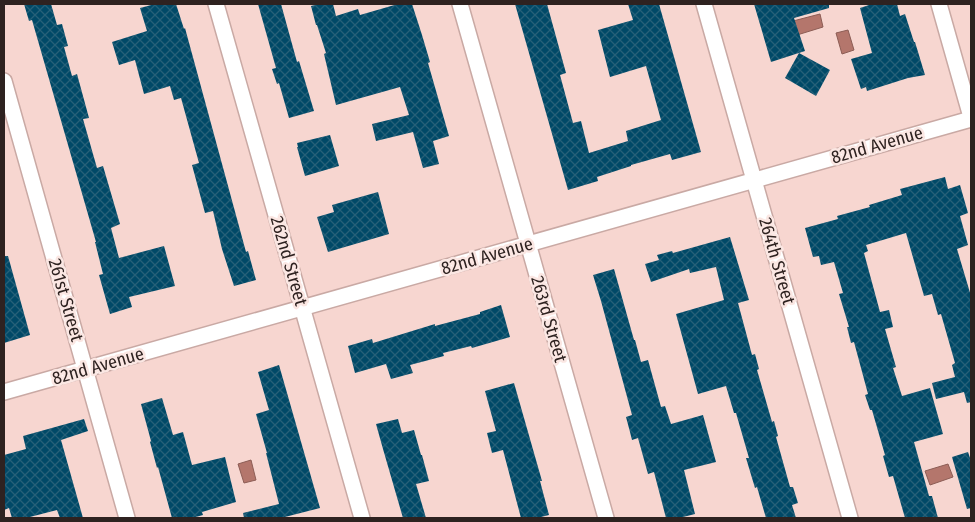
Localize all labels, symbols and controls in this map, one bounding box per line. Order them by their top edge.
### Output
street label: 82nd Avenue [829,121,925,169]
street label: 262nd Street [266,214,312,308]
street label: 264th Street [754,215,800,307]
street label: 82nd Avenue [439,232,535,280]
street label: 261st Street [44,256,88,344]
street label: 263rd Street [526,273,572,365]
street label: 82nd Avenue [50,342,146,390]

